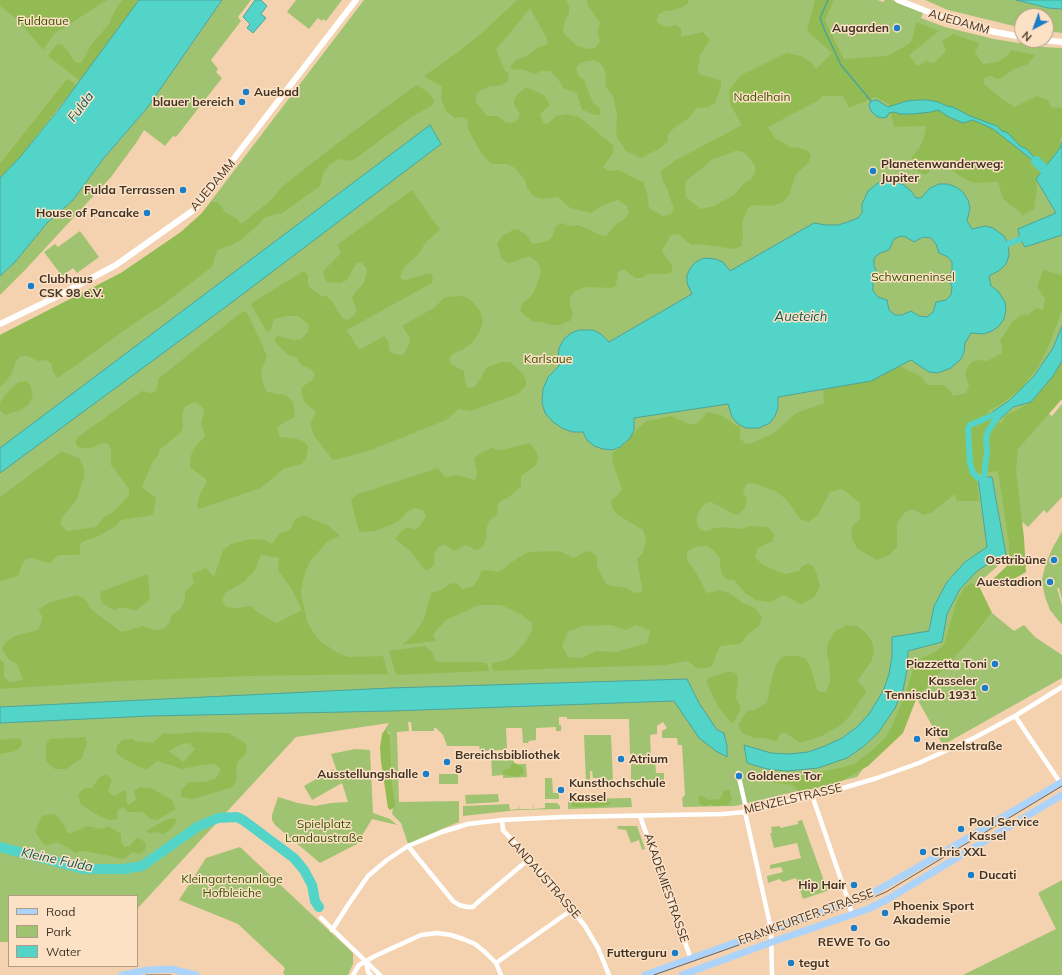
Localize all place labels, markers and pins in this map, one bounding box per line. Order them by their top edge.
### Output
place label: Augarden [832,21,889,35]
marker: Augarden [892,23,902,33]
place label: Auebad [254,85,299,99]
marker: Auebad [241,87,251,97]
place label: blauer bereich [153,95,234,109]
marker: blauer bereich [237,97,247,107]
place label: Planetenwanderweg: Jupiter [881,157,1003,185]
marker: Planetenwanderweg: Jupiter [868,166,878,176]
place label: Fulda Terrassen [84,183,175,197]
marker: Fulda Terrassen [178,185,188,195]
place label: House of Pancake [36,206,139,220]
marker: House of Pancake [142,208,152,218]
place label: Clubhaus CSK 98 e.V. [39,272,104,300]
marker: Clubhaus CSK 98 e.V. [26,281,36,291]
place label: Osttribüne [986,553,1046,567]
marker: Osttribüne [1049,555,1059,565]
place label: Auestadion [976,575,1042,589]
marker: Auestadion [1045,577,1055,587]
place label: Piazzetta Toni [906,657,987,671]
marker: Piazzetta Toni [990,659,1000,669]
place label: Kasseler Tennisclub 1931 [884,674,977,702]
marker: Kasseler Tennisclub 1931 [980,683,990,693]
place label: Kita Menzelstraße [925,725,1002,753]
marker: Kita Menzelstraße [912,734,922,744]
place label: Bereichsbibliothek 8 [455,748,560,776]
place label: Atrium [629,752,668,766]
marker: Atrium [616,754,626,764]
marker: Bereichsbibliothek 8 [442,757,452,767]
place label: Ausstellungshalle [317,767,418,781]
marker: Ausstellungshalle [421,769,431,779]
place label: Goldenes Tor [747,769,822,783]
marker: Goldenes Tor [734,771,744,781]
place label: Kunsthochschule Kassel [569,776,666,804]
marker: Kunsthochschule Kassel [556,785,566,795]
place label: Pool Service Kassel [969,815,1039,843]
marker: Pool Service Kassel [956,824,966,834]
place label: Chris XXL [931,845,986,859]
marker: Chris XXL [918,847,928,857]
place label: Ducati [979,868,1016,882]
marker: Ducati [966,870,976,880]
place label: Hip Hair [798,878,846,892]
marker: Hip Hair [849,880,859,890]
place label: Phoenix Sport Akademie [893,899,974,927]
marker: Phoenix Sport Akademie [880,908,890,918]
marker: REWE To Go [849,923,859,933]
place label: REWE To Go [818,935,890,949]
place label: Futterguru [607,946,667,960]
marker: Futterguru [670,948,680,958]
place label: tegut [799,956,829,970]
marker: tegut [786,958,796,968]

